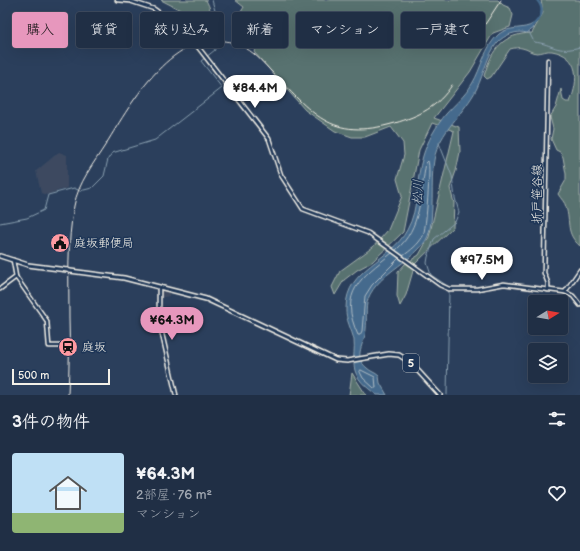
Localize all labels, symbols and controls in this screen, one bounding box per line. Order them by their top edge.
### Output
chip: 購入 [12,12,68,48]
chip: 賃貸 [76,12,132,48]
chip: 絞り込み [140,12,224,48]
chip: 新着 [232,12,288,48]
chip: マンション [296,12,393,48]
chip: 一戸建て [401,12,485,48]
pin: ¥84.4M [222,75,288,109]
text: ¥84.4M [232,80,278,96]
street label: 折戸笹谷線 [530,164,545,224]
water label: 松川 [410,179,426,205]
public building icon: 庭坂郵便局 [49,232,71,254]
place label: 庭坂郵便局 [74,236,134,251]
pin: ¥97.5M [449,247,515,281]
text: ¥97.5M [460,252,504,268]
north arrow [528,295,568,335]
map controls [528,295,568,383]
pin: ¥64.3M [139,307,205,341]
text: ¥64.3M [149,312,195,328]
station icon: 庭坂 [57,336,79,358]
place label: 庭坂 [82,340,106,355]
button: layers [528,343,568,383]
road number: 5 [403,354,419,372]
scale bar [12,367,110,386]
text: 500 m [18,369,49,382]
icon: filters [546,408,568,430]
text: 3件の物件 [12,412,90,432]
text: ¥64.3M [136,464,195,484]
icon: home [44,469,92,517]
icon: heart [546,482,568,504]
text: 2部屋 · 76 m² [136,487,212,503]
text: マンション [136,506,200,522]

